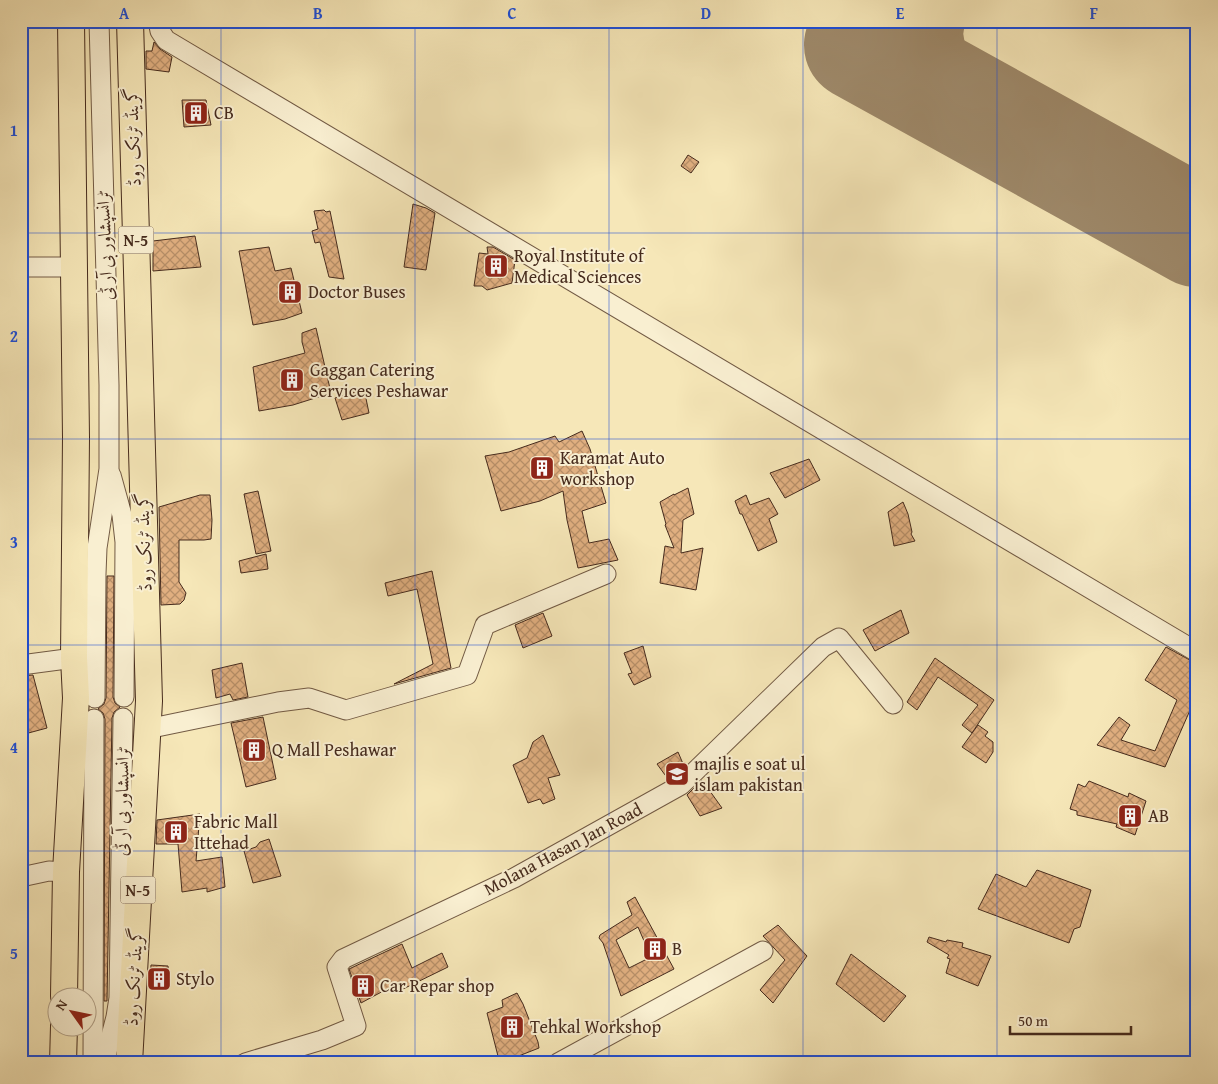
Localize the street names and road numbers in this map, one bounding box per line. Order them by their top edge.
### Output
street label: گرینڈ ٹرنک روڈ [117,87,148,187]
street label: ٹرانسپشاور بی آر ٹی [89,189,120,301]
road number: N-5 [118,226,154,254]
street label: گرینڈ ٹرنک روڈ [128,492,159,592]
street label: ٹرانسپشاور بی آر ٹی [107,746,136,856]
street label: Molana Hasan Jan Road [479,795,647,902]
road number: N-5 [120,876,156,904]
street label: گرینڈ ٹرنک روڈ [117,927,150,1027]

